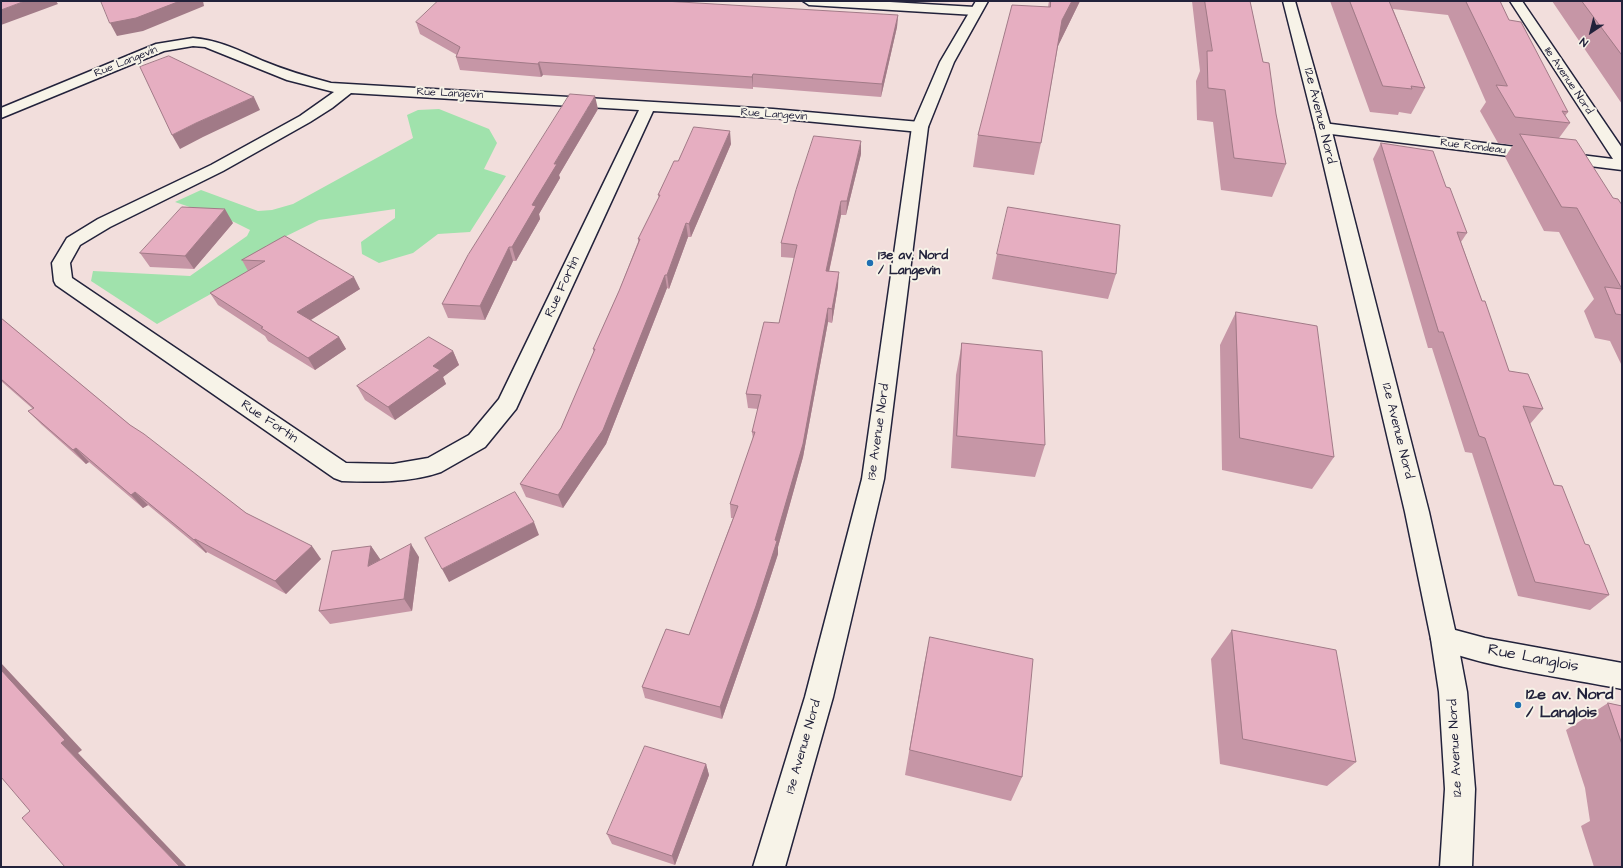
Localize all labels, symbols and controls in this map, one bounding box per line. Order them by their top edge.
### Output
north arrow [1571,12,1611,52]
text: N [1577,34,1591,50]
street label: Rue Langevin [92,43,160,81]
street label: 11e Avenue Nord [1541,45,1595,117]
street label: 12e Avenue Nord [1300,67,1338,165]
street label: Rue Langevin [416,86,484,102]
street label: Rue Langevin [740,106,808,124]
street label: Rue Rondeau [1439,136,1507,158]
place label: 13e av. Nord / Langevin [878,248,948,279]
street label: Rue Fortin [542,254,584,320]
marker: 13e av. Nord / Langevin [865,258,875,268]
street label: 12e Avenue Nord [1378,382,1416,480]
street label: 13e Avenue Nord [865,383,893,481]
street label: Rue Fortin [238,397,300,447]
street label: Rue Langlois [1486,641,1580,677]
place label: 12e av. Nord / Langlois [1526,686,1613,724]
street label: 13e Avenue Nord [783,698,825,796]
street label: 12e Avenue Nord [1446,699,1466,797]
marker: 12e av. Nord / Langlois [1513,700,1523,710]

